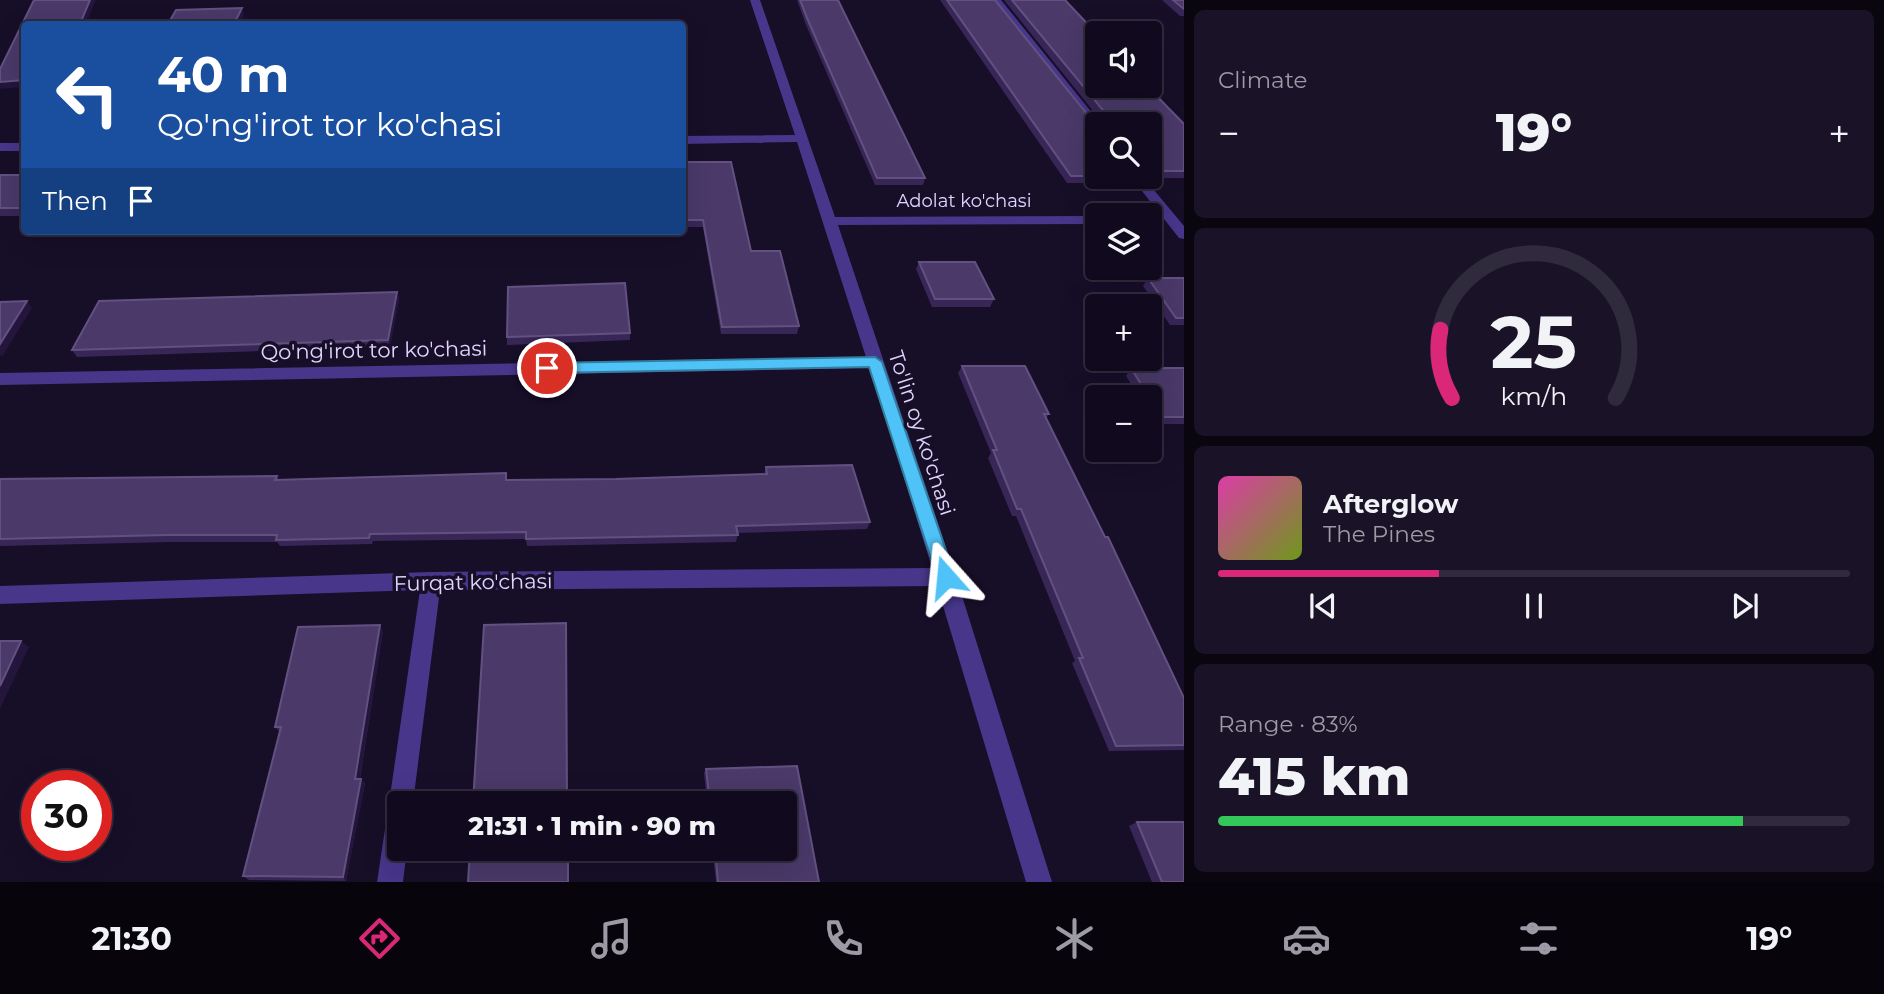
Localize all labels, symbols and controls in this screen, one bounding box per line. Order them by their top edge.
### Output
map controls [1085,21,1162,462]
button: sound [1085,21,1162,98]
text: 40 m [157,45,289,104]
icon: left [42,49,133,140]
text: Climate [1218,66,1307,94]
text: 19° [1496,101,1572,164]
text: Qo'ng'irot tor ko'chasi [157,105,503,144]
text: − [1218,110,1240,157]
text: + [1828,110,1850,157]
button: search [1085,112,1162,189]
icon: arrive [122,182,160,220]
text: Then [42,185,108,217]
street label: Adolat ko'chasi [897,190,1031,212]
button: layers [1085,203,1162,280]
button: + [1085,294,1162,371]
text: 25 [1491,298,1577,386]
street label: Qo'ng'irot tor ko'chasi [260,336,488,364]
pin [517,338,577,398]
street label: To'lin oy ko'chasi [884,347,960,519]
icon: arrive [528,349,566,387]
text: km/h [1501,381,1567,411]
button: − [1085,385,1162,462]
text: Afterglow [1323,488,1458,520]
text: The Pines [1323,520,1435,548]
position arrow [909,540,983,614]
street label: Furqat ko'chasi [393,568,553,596]
icon: previous [1304,587,1342,625]
icon: pause [1515,587,1553,625]
icon: next [1726,587,1764,625]
text: Range · 83% [1218,710,1358,738]
text: 415 km [1218,745,1410,808]
speed limit sign: 30 [21,770,112,861]
text: 21:31 · 1 min · 90 m [468,810,716,842]
icon: directions [355,914,404,963]
icon: music [587,914,636,963]
icon: phone [819,914,868,963]
icon: climate [1050,914,1099,963]
icon: car [1282,914,1331,963]
icon: filters [1514,914,1563,963]
text: 21:30 [91,919,172,958]
text: 19° [1746,919,1792,958]

